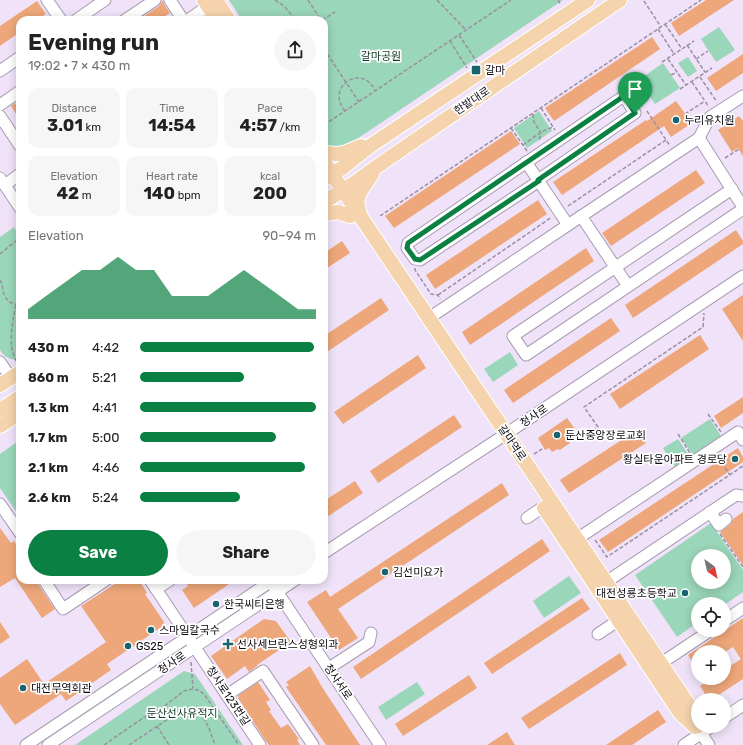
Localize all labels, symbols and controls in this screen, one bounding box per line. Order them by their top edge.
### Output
text: Evening run [28,29,159,56]
button: share [274,29,316,71]
park label: 갈마공원 [361,50,401,63]
text: 19:02 · 7 × 430 m [28,58,130,73]
marker: 갈마 [470,64,482,76]
place label: 갈마 [485,64,505,77]
pin [618,72,652,113]
icon: arrive [624,78,646,100]
street label: 한밭대로 [452,84,492,118]
text: Distance [51,102,97,115]
text: Time [160,102,184,115]
text: Pace [257,102,283,115]
place label: 누리유치원 [684,114,735,127]
text: 3.01 [47,115,83,135]
text: 14:54 [148,115,196,135]
text: 4:57 [240,115,277,135]
marker: 누리유치원 [671,115,681,125]
text: km [83,121,101,134]
text: /km [277,121,300,134]
text: Elevation [50,170,98,183]
text: Heart rate [146,170,198,183]
text: kcal [260,170,280,183]
text: 42 [56,183,79,203]
text: 140 [143,183,175,203]
text: 200 [253,183,287,203]
text: m [79,189,92,202]
text: bpm [175,189,201,202]
text: Elevation [28,228,84,243]
text: 90–94 m [262,228,316,243]
text: 430 m [28,340,69,355]
text: 4:42 [92,340,119,355]
text: 860 m [28,370,69,385]
text: 5:21 [92,370,116,385]
text: 1.3 km [28,400,69,415]
text: 4:41 [92,400,117,415]
street label: 청사로 [518,402,550,430]
street label: 갈마역로 [495,423,529,463]
place label: 둔산중앙장로교회 [565,429,646,442]
text: 1.7 km [28,430,68,445]
text: 5:00 [92,430,120,445]
marker: 둔산중앙장로교회 [552,430,562,440]
place label: 황실타운아파트 경로당 [623,453,727,466]
marker: 황실타운아파트 경로당 [730,454,740,464]
text: 2.1 km [28,460,68,475]
text: 4:46 [92,460,119,475]
text: 2.6 km [28,490,71,505]
text: 5:24 [92,490,119,505]
button: Save [28,530,168,576]
button: Share [176,530,316,576]
north arrow [691,549,731,589]
map controls [691,549,731,733]
place label: 김선미요가 [393,566,444,579]
marker: 김선미요가 [380,567,390,577]
place label: 대전성룡초등학교 [596,587,677,600]
marker: 대전성룡초등학교 [680,588,690,598]
button: locate [691,597,731,637]
place label: 한국씨티은행 [224,598,285,611]
marker: 한국씨티은행 [211,599,221,609]
place label: 스마일칼국수 [159,624,220,637]
marker: 스마일칼국수 [146,625,156,635]
marker: 선사세브란스성형외과 [222,638,234,650]
place label: 선사세브란스성형외과 [237,638,338,651]
place label: GS25 [136,640,164,653]
marker: GS25 [123,641,133,651]
button: + [691,645,731,685]
street label: 청사로 [156,649,188,677]
street label: 청사서로 [321,662,355,702]
street label: 청사로123번길 [203,664,253,728]
place label: 대전무역회관 [31,682,92,695]
marker: 대전무역회관 [18,683,28,693]
button: − [691,693,731,733]
park label: 둔산선사유적지 [147,707,217,720]

